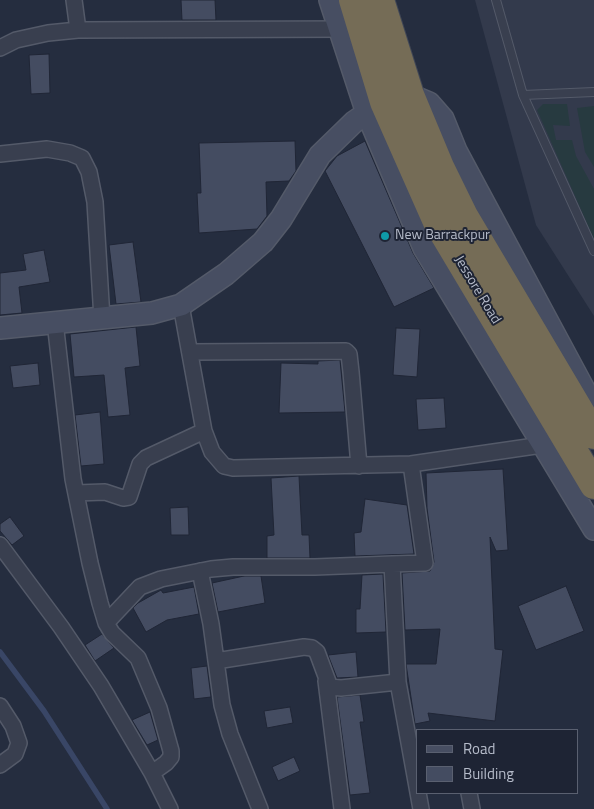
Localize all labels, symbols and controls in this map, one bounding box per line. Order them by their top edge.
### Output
place label: New Barrackpur [395,228,490,244]
marker: New Barrackpur [379,230,391,242]
street label: Jessore Road [450,253,504,327]
legend [416,729,579,794]
text: Road [463,737,495,760]
text: Building [463,762,514,785]

